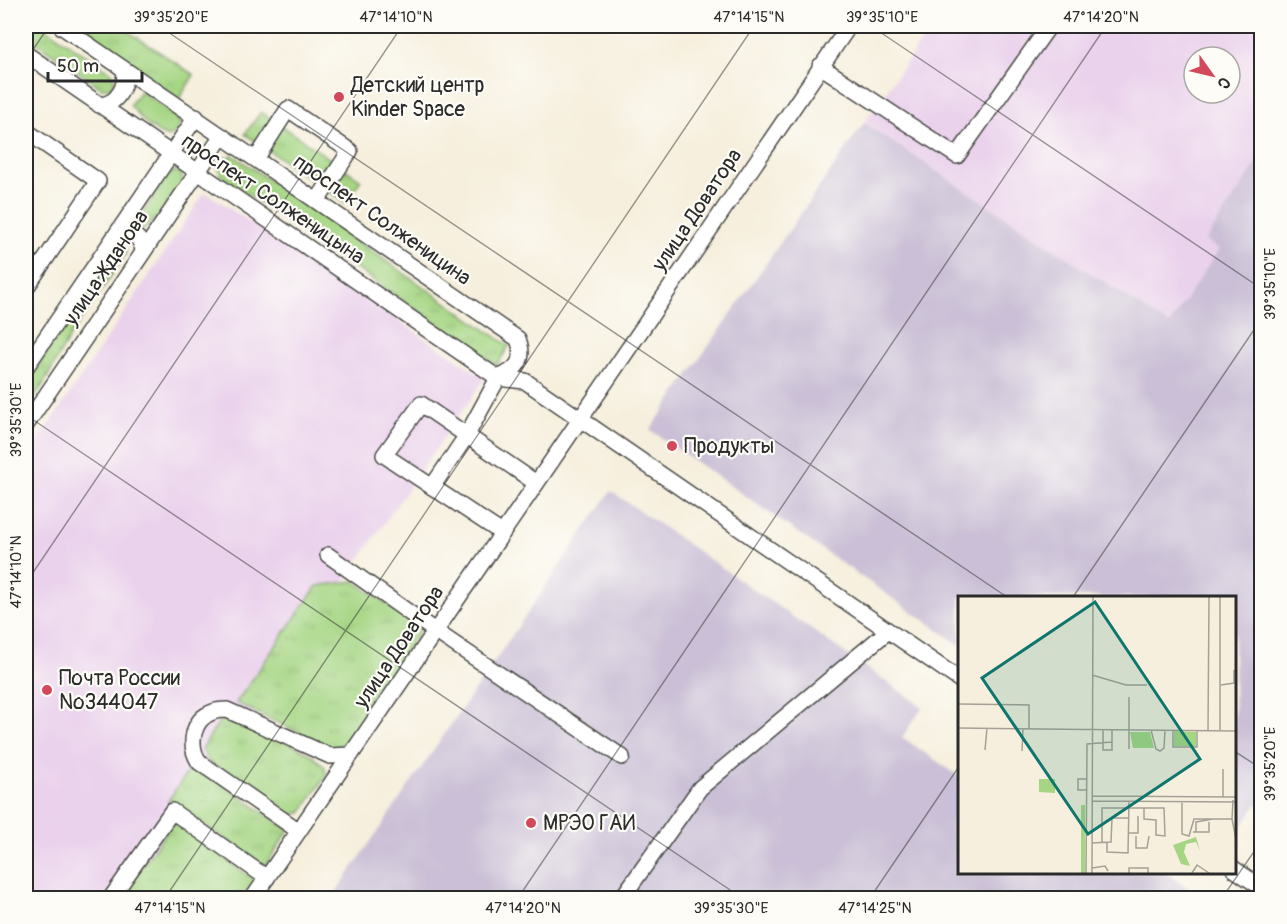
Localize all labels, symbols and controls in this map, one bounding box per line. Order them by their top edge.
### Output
text: 39°35'20"E [134,8,209,27]
text: 47°14'10"N [359,8,433,27]
text: 47°14'15"N [714,8,784,27]
text: 39°35'10"E [846,8,918,27]
text: 47°14'20"N [1063,8,1139,27]
scale bar [48,45,142,83]
north arrow [1182,45,1242,105]
text: 50 m [57,55,99,78]
place label: Детский центр Kinder Space [350,72,484,123]
text: С [1212,73,1235,93]
marker: Детский центр Kinder Space [332,90,346,104]
street label: проспект Солженицына [176,128,370,270]
street label: улица Доватора [645,143,748,277]
street label: проспект Солженицина [288,148,476,292]
street label: улица Жданова [57,205,155,332]
text: 39°35'10"E [1261,248,1280,320]
text: 39°35'30"E [7,382,26,457]
place label: Продукты [684,433,774,460]
marker: Продукты [665,439,679,453]
text: 47°14'10"N [7,535,26,609]
street label: улица Доватора [347,580,450,714]
inset map [958,596,1236,873]
place label: Почта России №344047 [59,665,180,716]
marker: Почта России №344047 [40,683,54,697]
text: 39°35'20"E [1261,726,1280,801]
place label: МРЭО ГАИ [543,810,635,837]
marker: МРЭО ГАИ [524,816,538,830]
text: 47°14'15"N [135,899,205,918]
text: 47°14'20"N [485,899,561,918]
text: 39°35'30"E [694,899,769,918]
text: 47°14'25"N [838,899,912,918]

